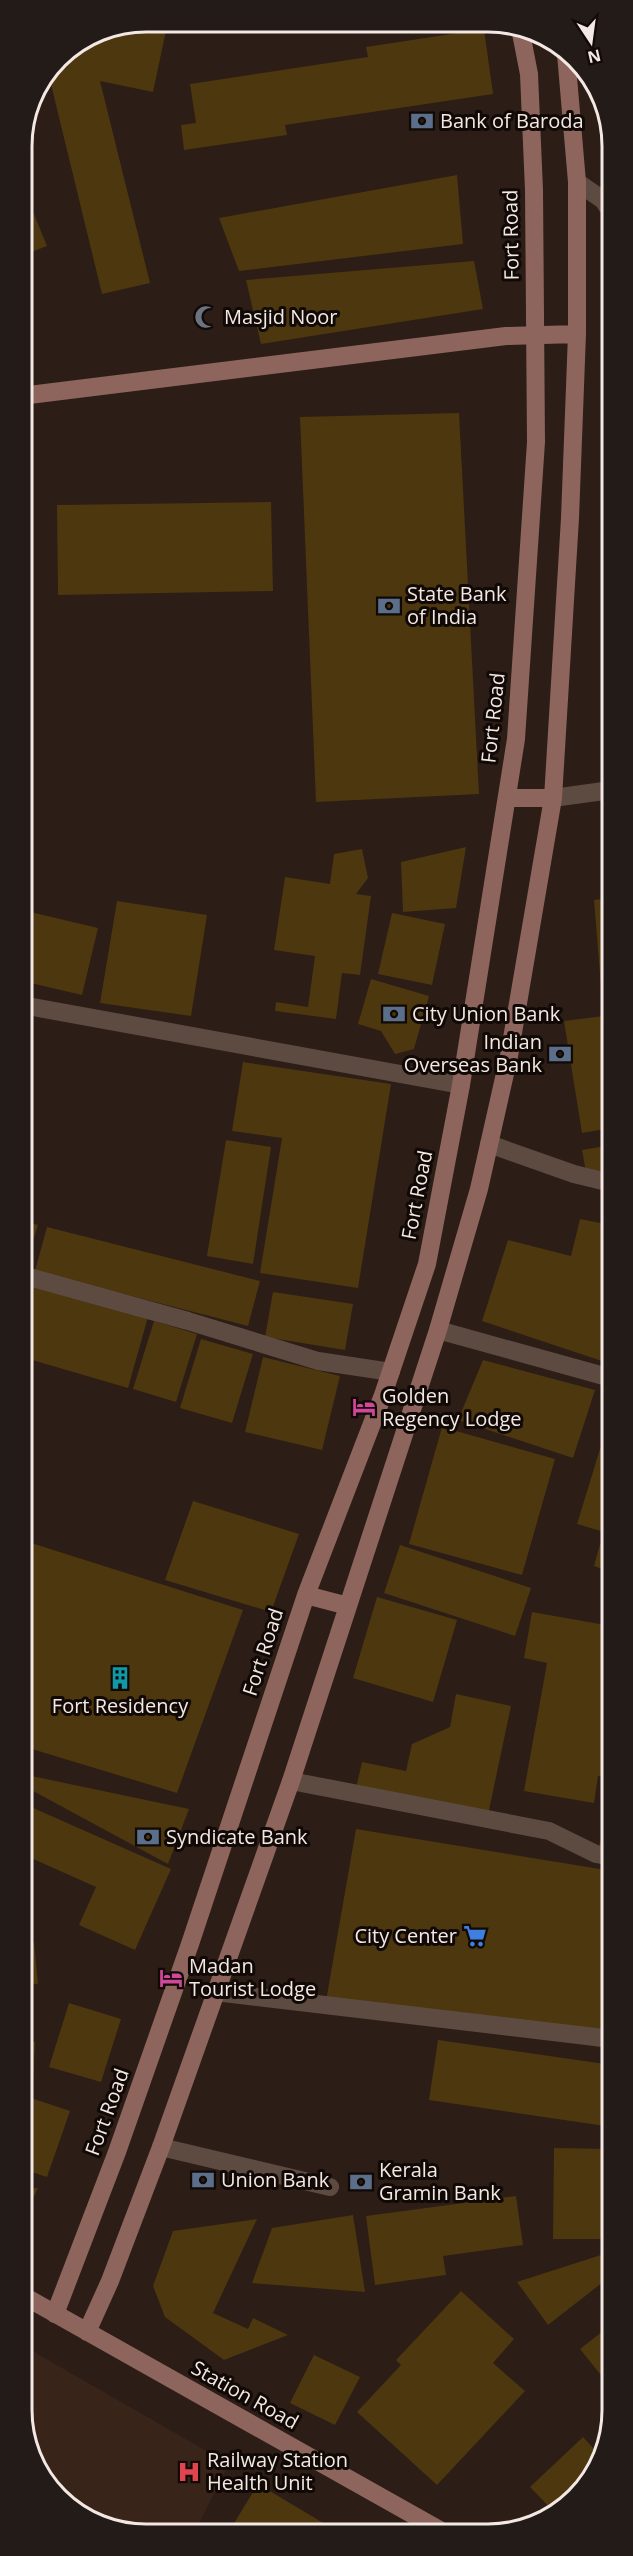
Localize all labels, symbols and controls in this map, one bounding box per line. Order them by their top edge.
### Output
north arrow [561,12,621,72]
text: N [586,44,603,69]
place label: Bank of Baroda [440,107,584,134]
bank icon: Bank of Baroda [409,108,435,134]
street label: Fort Road [496,189,525,281]
place label: Masjid Noor [224,303,337,330]
mosque icon: Masjid Noor [193,304,219,330]
place label: State Bank of India [407,580,507,630]
bank icon: State Bank of India [376,593,402,619]
street label: Fort Road [474,671,511,764]
place label: City Union Bank [412,1000,561,1027]
bank icon: City Union Bank [381,1001,407,1027]
place label: Indian Overseas Bank [404,1028,542,1078]
bank icon: Indian Overseas Bank [547,1041,573,1067]
street label: Fort Road [395,1148,438,1242]
place label: Golden Regency Lodge [382,1382,522,1432]
hotel icon: Golden Regency Lodge [351,1394,377,1420]
street label: Fort Road [236,1605,289,1699]
building icon: Fort Residency [107,1665,133,1691]
place label: Fort Residency [52,1692,189,1719]
place label: Syndicate Bank [166,1823,308,1850]
bank icon: Syndicate Bank [135,1824,161,1850]
place label: City Center [354,1922,457,1949]
supermarket icon: City Center [462,1923,488,1949]
place label: Madan Tourist Lodge [189,1952,316,2002]
hotel icon: Madan Tourist Lodge [158,1965,184,1991]
street label: Fort Road [78,2065,135,2159]
place label: Kerala Gramin Bank [379,2156,501,2206]
place label: Union Bank [221,2166,330,2193]
bank icon: Union Bank [190,2167,216,2193]
bank icon: Kerala Gramin Bank [348,2169,374,2195]
street label: Station Road [187,2354,304,2435]
place label: Railway Station Health Unit [207,2446,348,2496]
hospital icon: Railway Station Health Unit [176,2459,202,2485]

